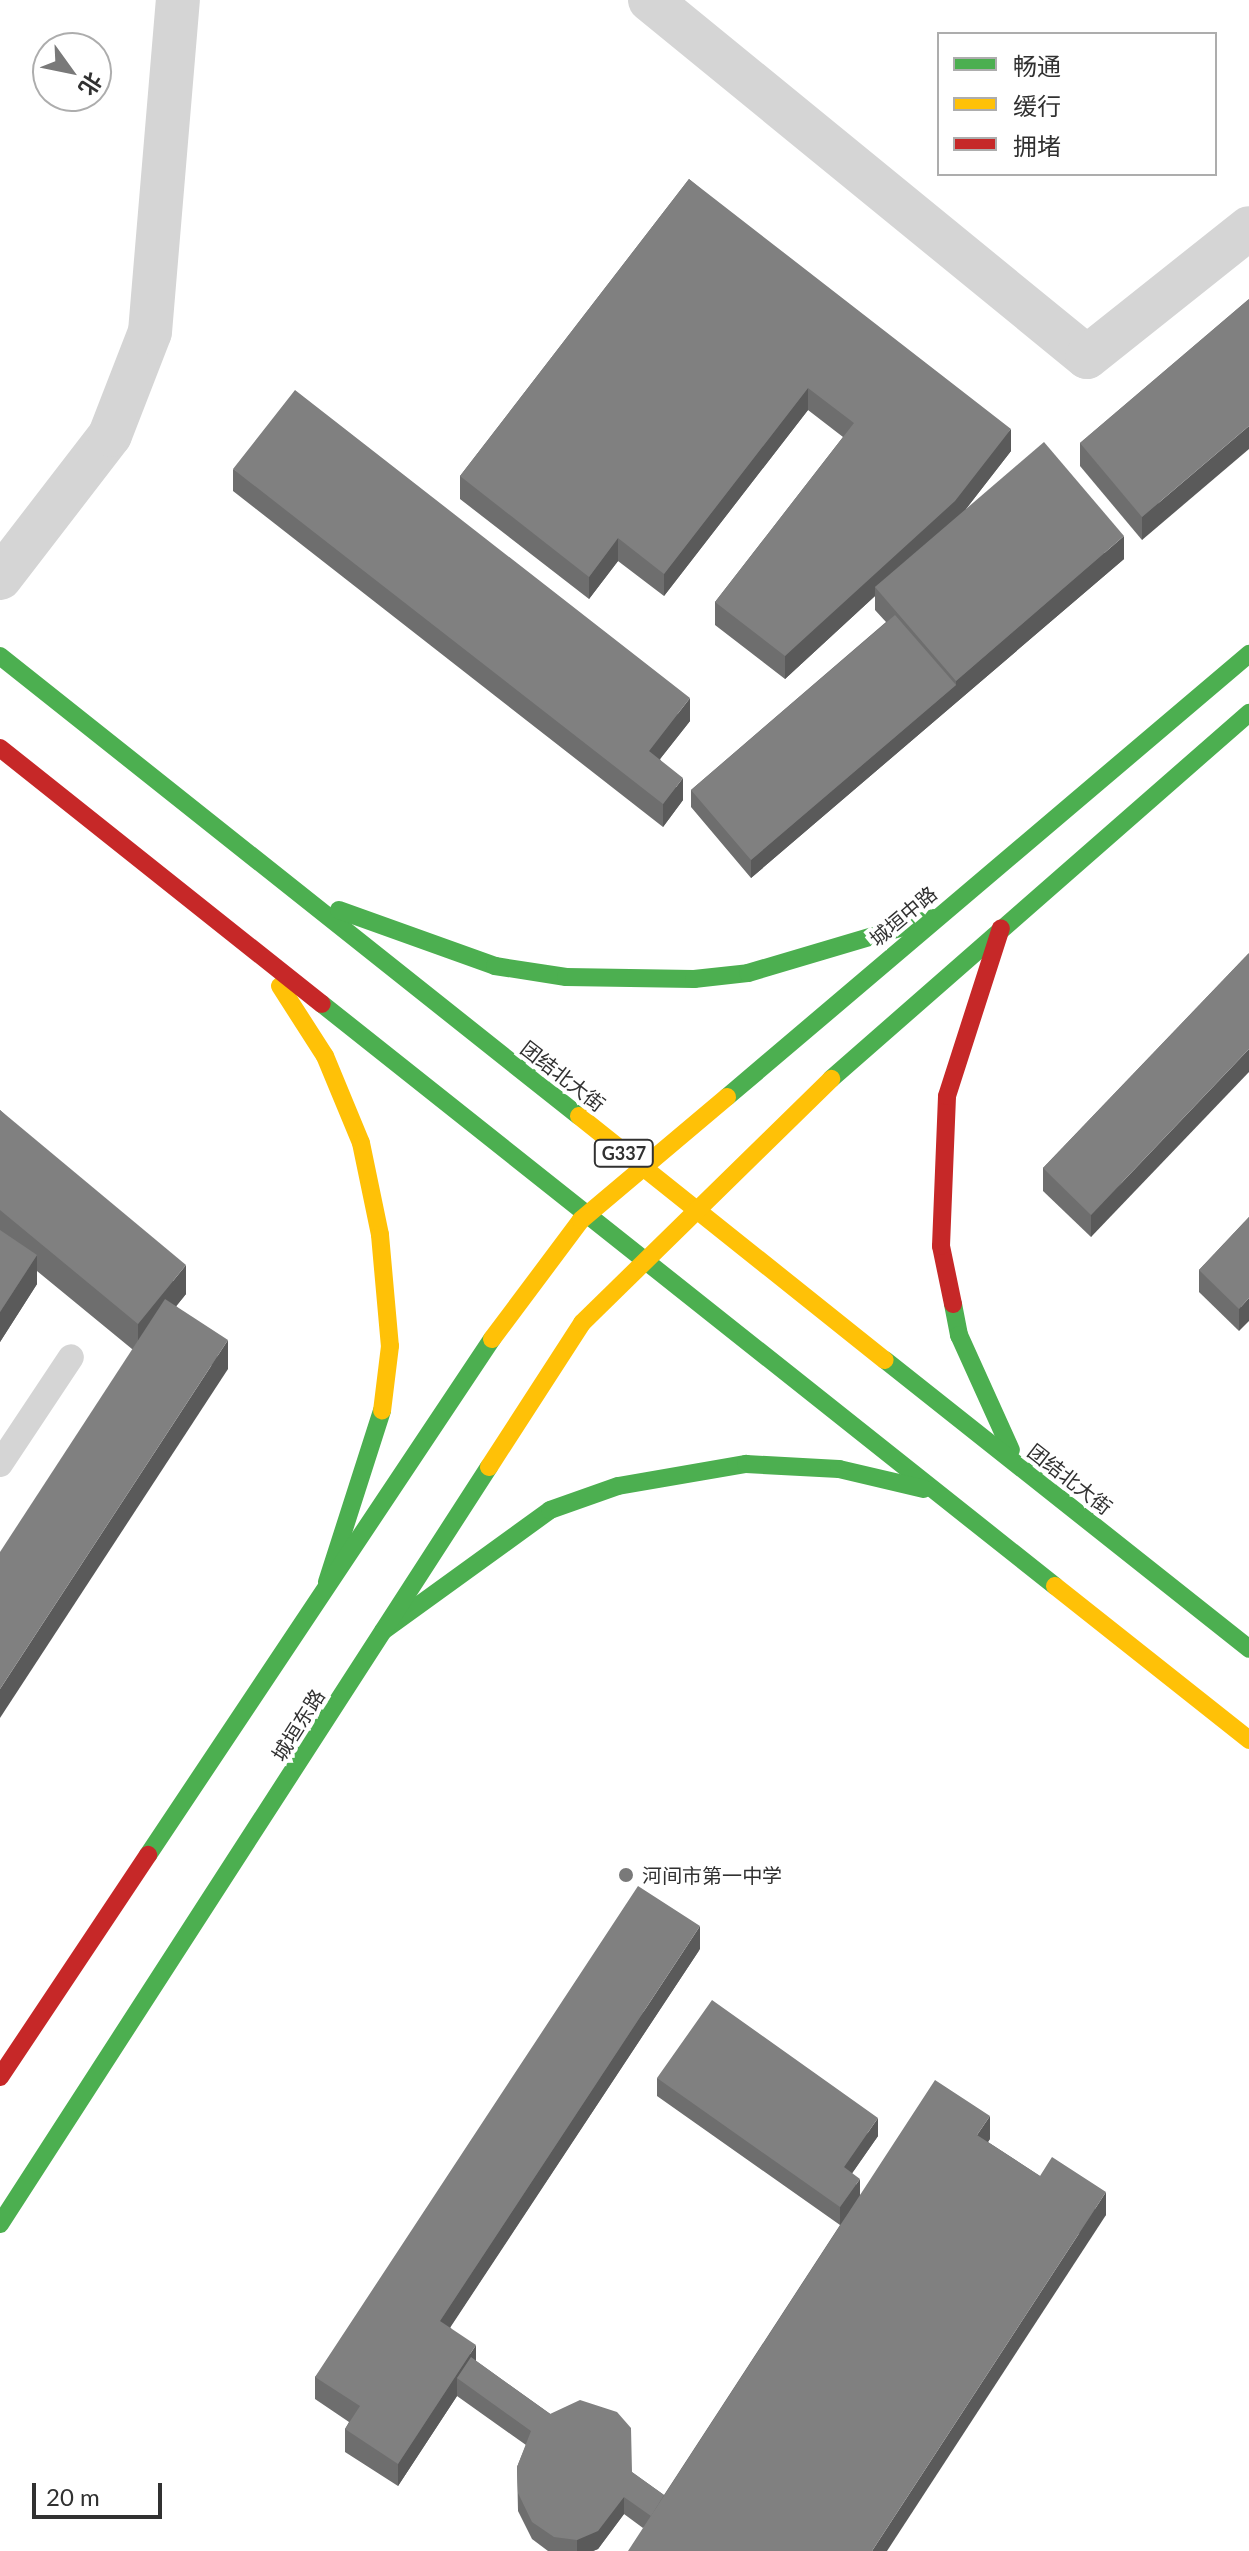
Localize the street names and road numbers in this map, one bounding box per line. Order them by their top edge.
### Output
street label: 城垣中路 [865,881,941,951]
street label: 团结北大街 [516,1036,610,1116]
road number: G337 [592,1139,656,1167]
street label: 团结北大街 [1023,1439,1117,1519]
street label: 城垣东路 [267,1685,329,1765]

